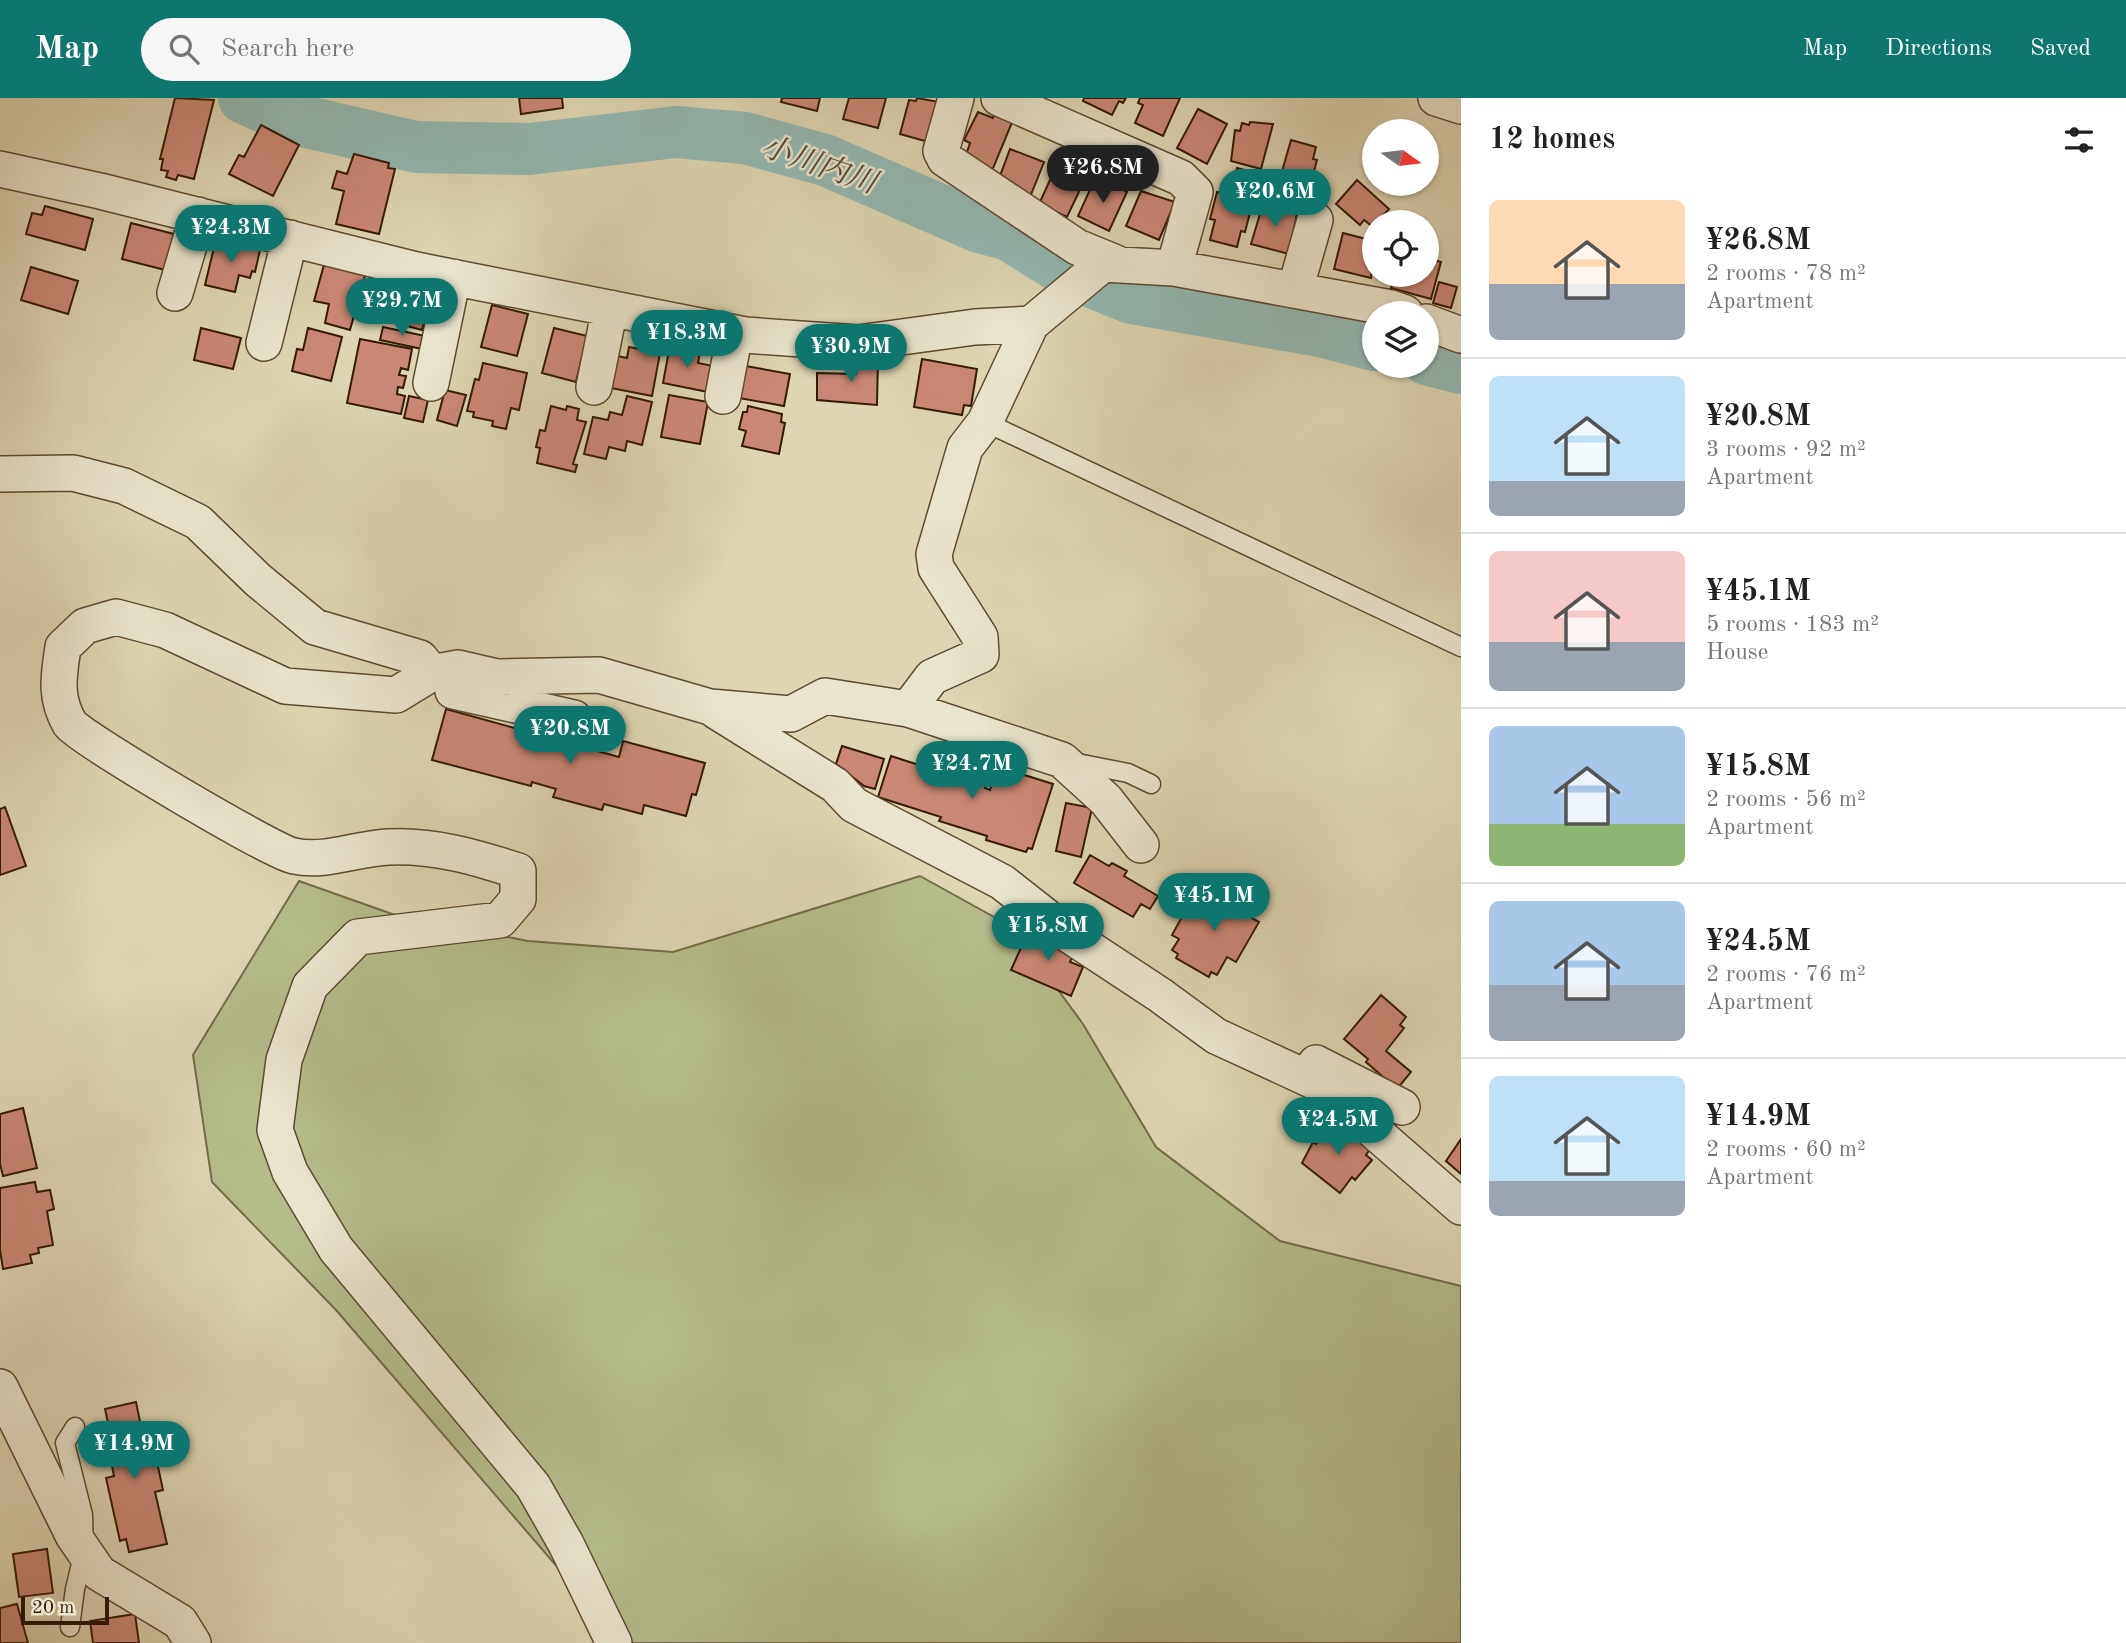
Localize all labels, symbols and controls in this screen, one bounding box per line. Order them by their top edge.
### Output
search box [141,18,631,81]
icon: search [165,30,203,68]
text: Map [35,33,99,66]
text: Search here [221,36,354,62]
text: Map [1803,37,1847,61]
text: Directions [1885,37,1992,61]
text: Saved [2030,37,2091,61]
north arrow [1362,119,1438,196]
map controls [1362,119,1439,378]
icon: filters [2060,121,2098,159]
text: 12 homes [1489,125,1615,155]
water label: 小川内川 [757,129,884,201]
pin: ¥26.8M [1046,146,1160,205]
text: ¥26.8M [1063,156,1143,179]
pin: ¥20.6M [1218,170,1332,229]
text: ¥20.6M [1235,180,1315,203]
pin: ¥24.3M [174,206,288,265]
button: locate [1362,210,1439,287]
text: ¥24.3M [191,216,271,239]
text: ¥26.8M [1706,226,1811,256]
icon: home [1545,228,1629,312]
text: 2 rooms · 78 m² [1706,262,1866,285]
pin: ¥29.7M [345,278,459,338]
text: ¥29.7M [362,289,442,312]
text: Apartment [1706,290,1814,313]
button: layers [1362,301,1439,378]
pin: ¥18.3M [630,310,744,370]
text: ¥18.3M [647,321,727,344]
pin: ¥30.9M [794,324,908,384]
text: ¥30.9M [811,335,891,358]
text: ¥20.8M [1706,402,1811,432]
icon: home [1545,404,1629,488]
text: 3 rooms · 92 m² [1706,438,1866,461]
text: Apartment [1706,466,1814,489]
text: ¥45.1M [1706,577,1811,607]
icon: home [1545,579,1629,663]
text: 5 rooms · 183 m² [1706,613,1879,636]
text: House [1706,641,1768,664]
pin: ¥20.8M [513,706,627,766]
text: ¥20.8M [530,717,610,740]
pin: ¥24.7M [915,742,1029,801]
text: ¥24.7M [932,752,1012,775]
text: ¥15.8M [1706,752,1811,782]
icon: home [1545,754,1629,838]
text: 2 rooms · 56 m² [1706,788,1866,811]
text: Apartment [1706,816,1814,839]
pin: ¥45.1M [1157,874,1271,933]
text: ¥45.1M [1174,884,1254,907]
pin: ¥15.8M [991,904,1105,963]
text: ¥15.8M [1008,914,1088,937]
text: ¥24.5M [1706,927,1811,957]
icon: home [1545,929,1629,1013]
text: 2 rooms · 76 m² [1706,963,1866,986]
text: Apartment [1706,991,1814,1014]
pin: ¥24.5M [1281,1098,1395,1157]
text: ¥14.9M [1706,1102,1811,1132]
icon: home [1545,1104,1629,1188]
text: ¥24.5M [1298,1108,1378,1131]
text: 2 rooms · 60 m² [1706,1138,1866,1161]
text: Apartment [1706,1166,1814,1189]
pin: ¥14.9M [77,1422,191,1481]
text: ¥14.9M [94,1432,174,1455]
scale bar [21,1594,108,1626]
text: 20 m [32,1599,74,1618]

